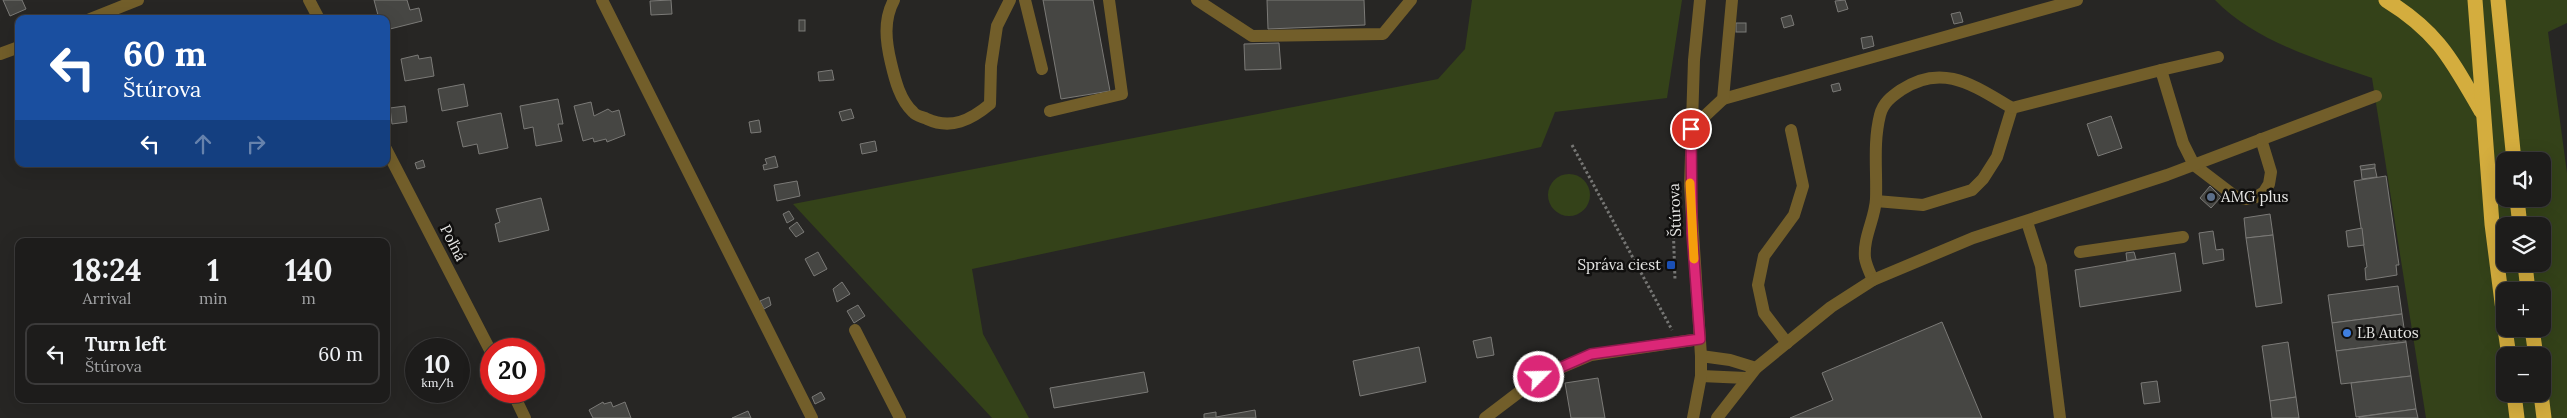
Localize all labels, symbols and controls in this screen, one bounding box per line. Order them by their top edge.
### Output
text: 60 m [123,31,207,76]
icon: left [40,35,105,100]
text: Štúrova [123,75,201,103]
pin [1670,108,1712,150]
icon: arrive [1677,115,1705,143]
icon: left [136,130,164,158]
icon: ahead [189,130,217,158]
icon: right [242,130,270,158]
map controls [2496,152,2551,402]
button: sound [2496,152,2551,207]
street label: Štúrova [1664,183,1685,237]
place label: AMG plus [2220,187,2288,206]
marker: AMG plus [2205,191,2217,203]
button: layers [2496,217,2551,272]
street label: Poľná [436,221,471,265]
text: 18:24 [72,251,142,289]
text: 1 [207,251,219,289]
text: 140 [285,251,333,289]
place label: Správa ciest [1577,255,1661,274]
marker: Správa ciest [1665,259,1677,271]
button: + [2496,282,2551,337]
text: Arrival [83,288,131,308]
text: min [199,288,228,308]
text: m [302,288,316,308]
place label: LB Autos [2357,323,2419,342]
marker: LB Autos [2341,327,2353,339]
text: Turn left [85,332,166,356]
speed limit sign: 20 [480,338,545,403]
icon: left [42,340,70,368]
text: 60 m [318,342,363,366]
button: − [2496,347,2551,402]
text: 10 [424,348,451,380]
position arrow [1512,350,1564,402]
text: Štúrova [85,356,142,376]
text: km/h [421,375,454,390]

